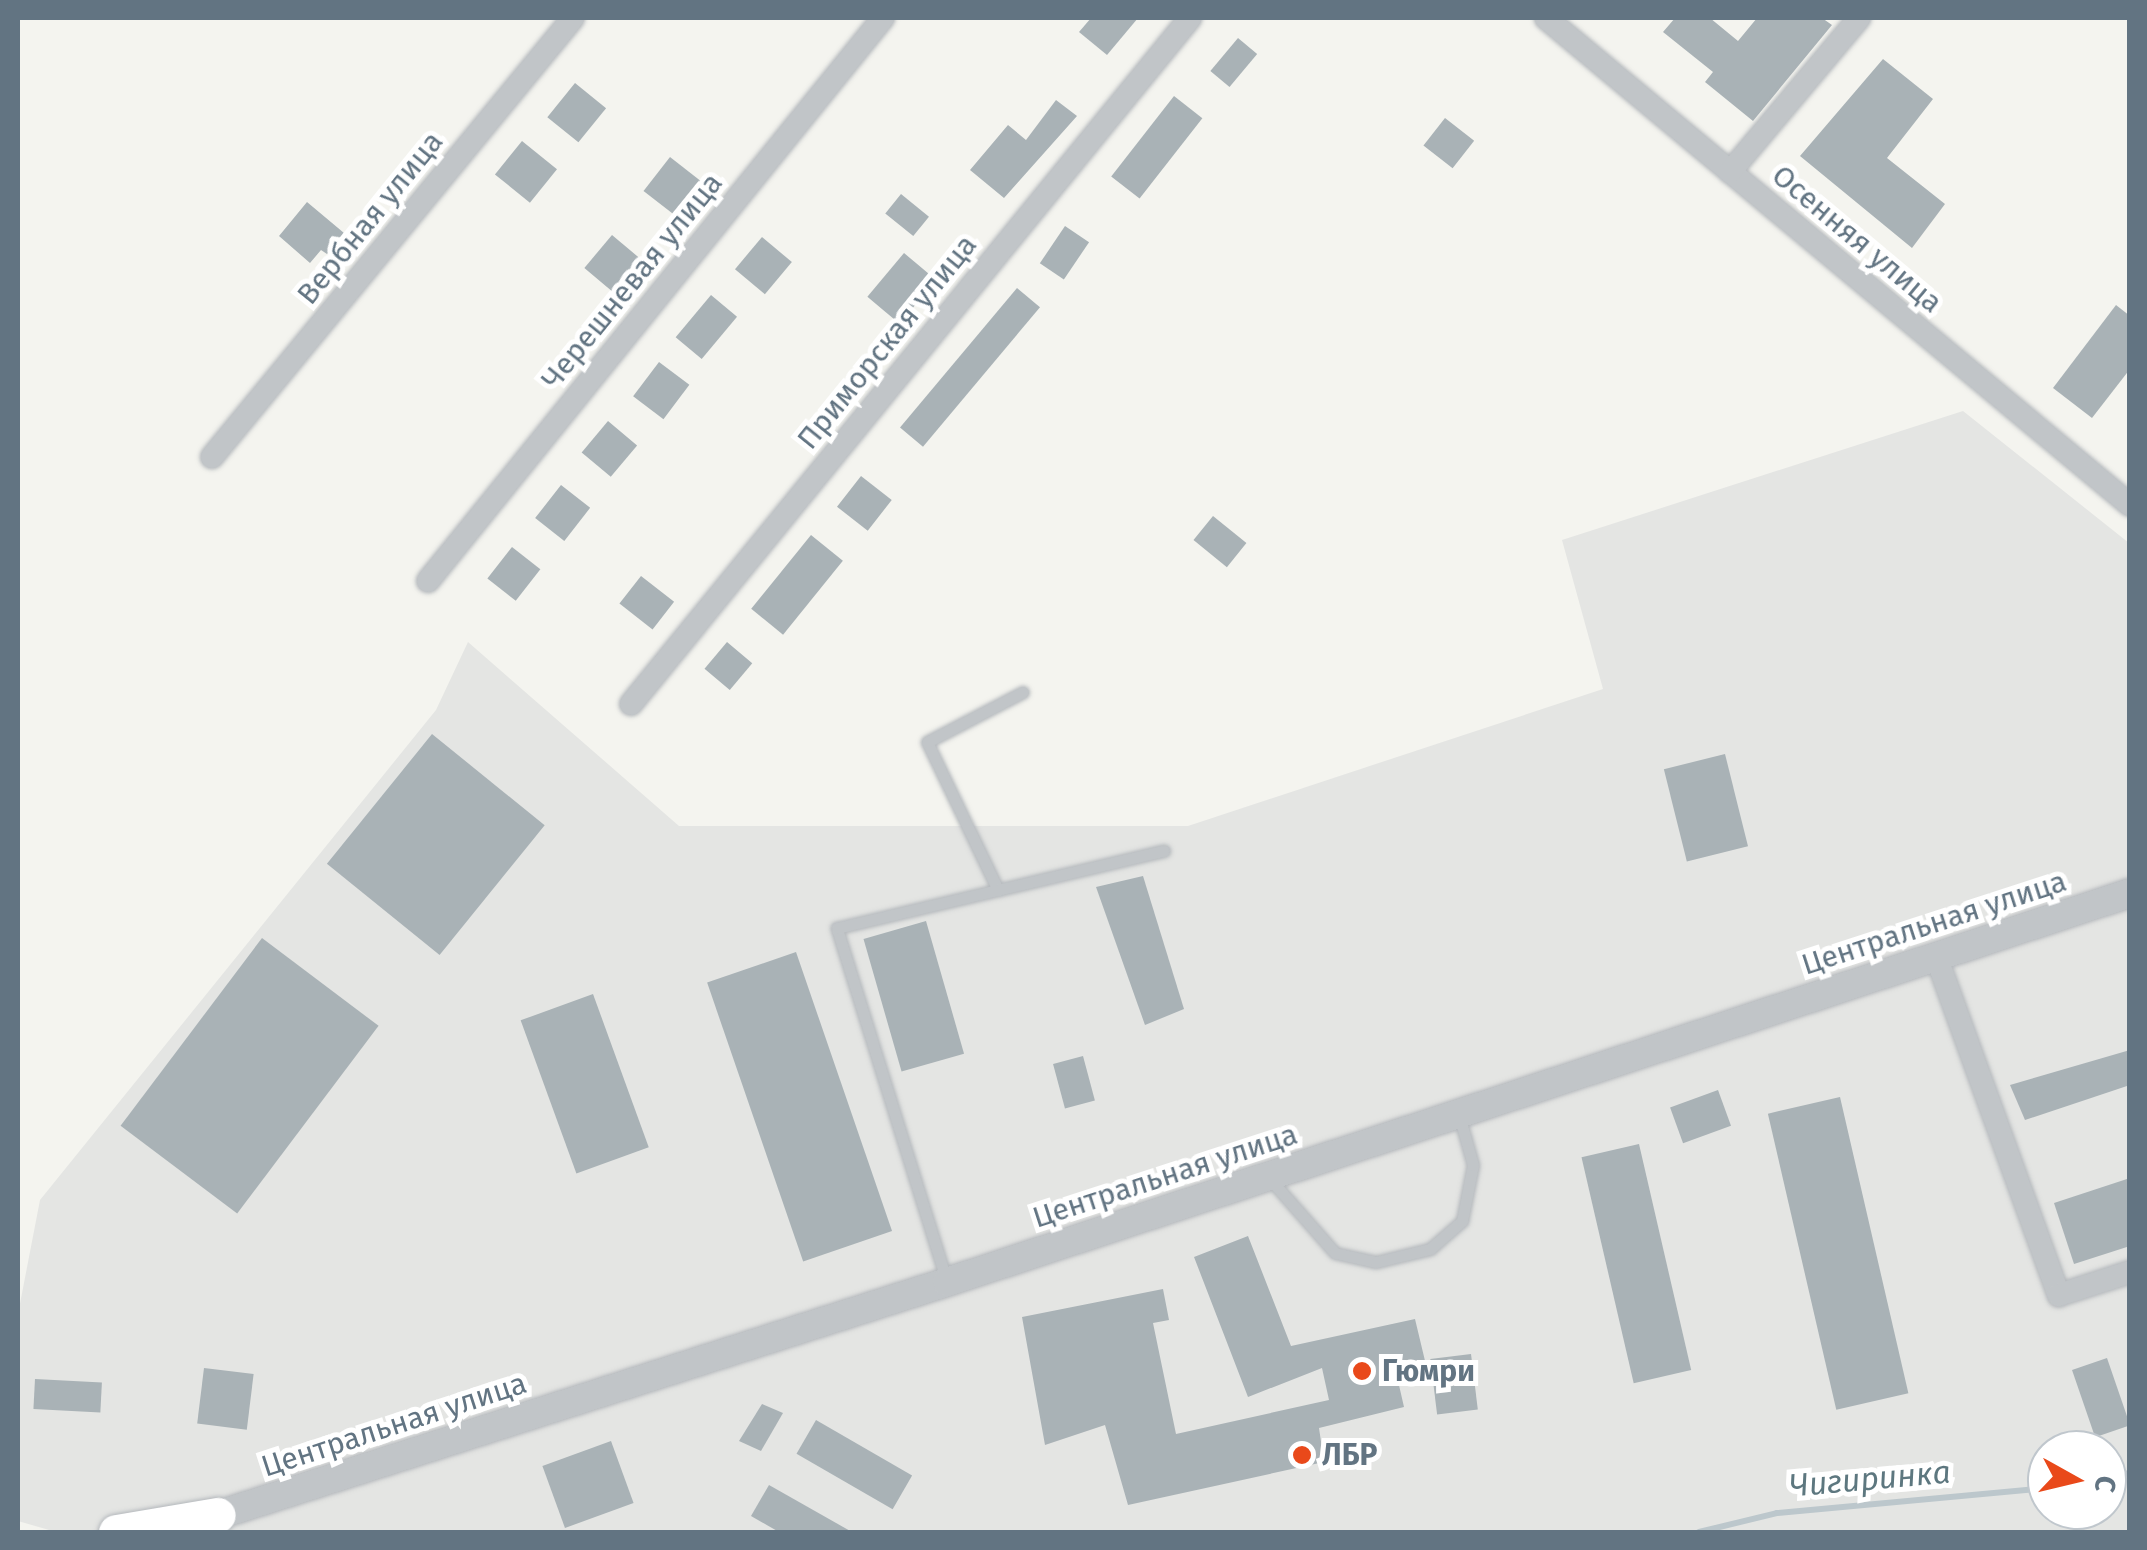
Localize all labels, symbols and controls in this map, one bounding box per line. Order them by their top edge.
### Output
street label: Вербная улица [289,124,451,312]
street label: Осенняя улица [1765,157,1949,321]
street label: Черешневая улица [534,166,730,396]
street label: Приморская улица [790,228,984,456]
street label: Центральная улица [1797,863,2071,983]
street label: Центральная улица [1028,1116,1302,1236]
place label: Гюмри [1382,1353,1475,1389]
marker: Гюмри [1351,1360,1373,1382]
street label: Центральная улица [257,1365,531,1485]
north arrow [2027,1430,2127,1530]
place label: ЛБР [1322,1437,1378,1473]
marker: ЛБР [1291,1444,1313,1466]
water label: Чигиринка [1788,1453,1952,1505]
text: С [2088,1474,2123,1494]

